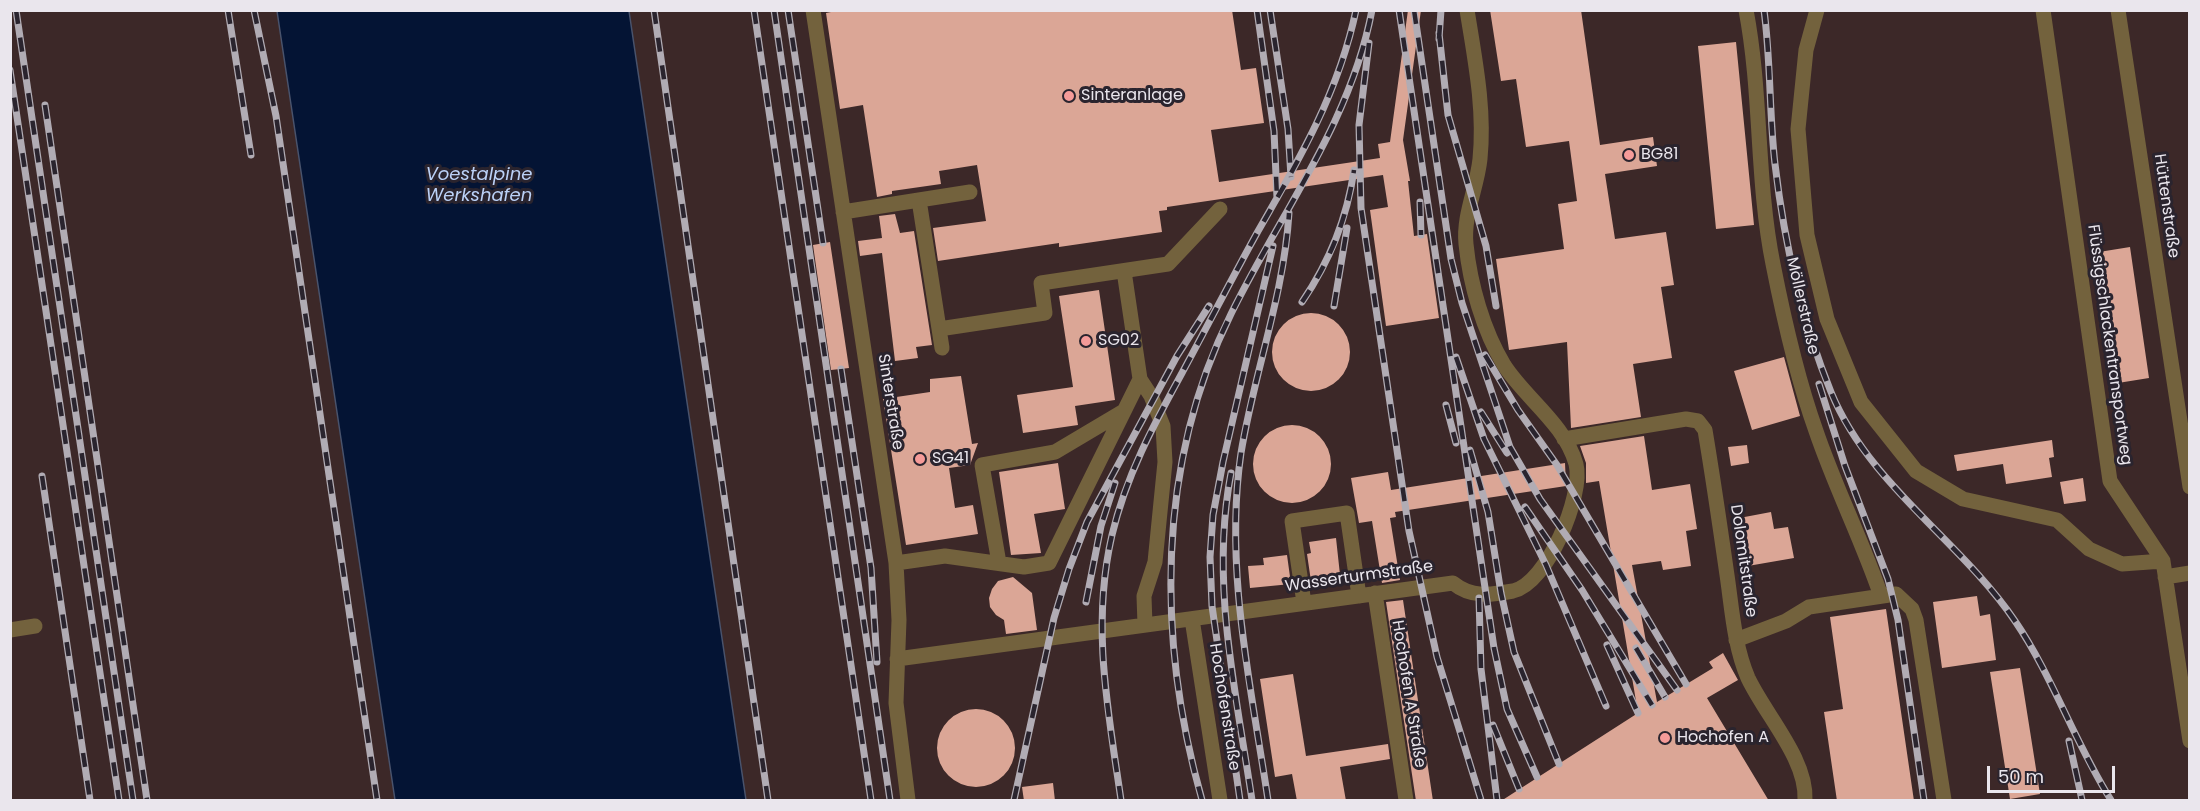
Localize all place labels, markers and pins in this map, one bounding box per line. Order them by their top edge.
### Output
place label: Sinteranlage [1081,86,1183,106]
marker: Sinteranlage [1062,89,1076,103]
place label: BG81 [1641,145,1678,165]
marker: BG81 [1622,148,1636,162]
place label: SG02 [1098,331,1139,351]
marker: SG02 [1079,334,1093,348]
place label: SG41 [932,449,969,469]
marker: SG41 [913,452,927,466]
place label: Hochofen A [1677,728,1769,748]
marker: Hochofen A [1658,731,1672,745]

